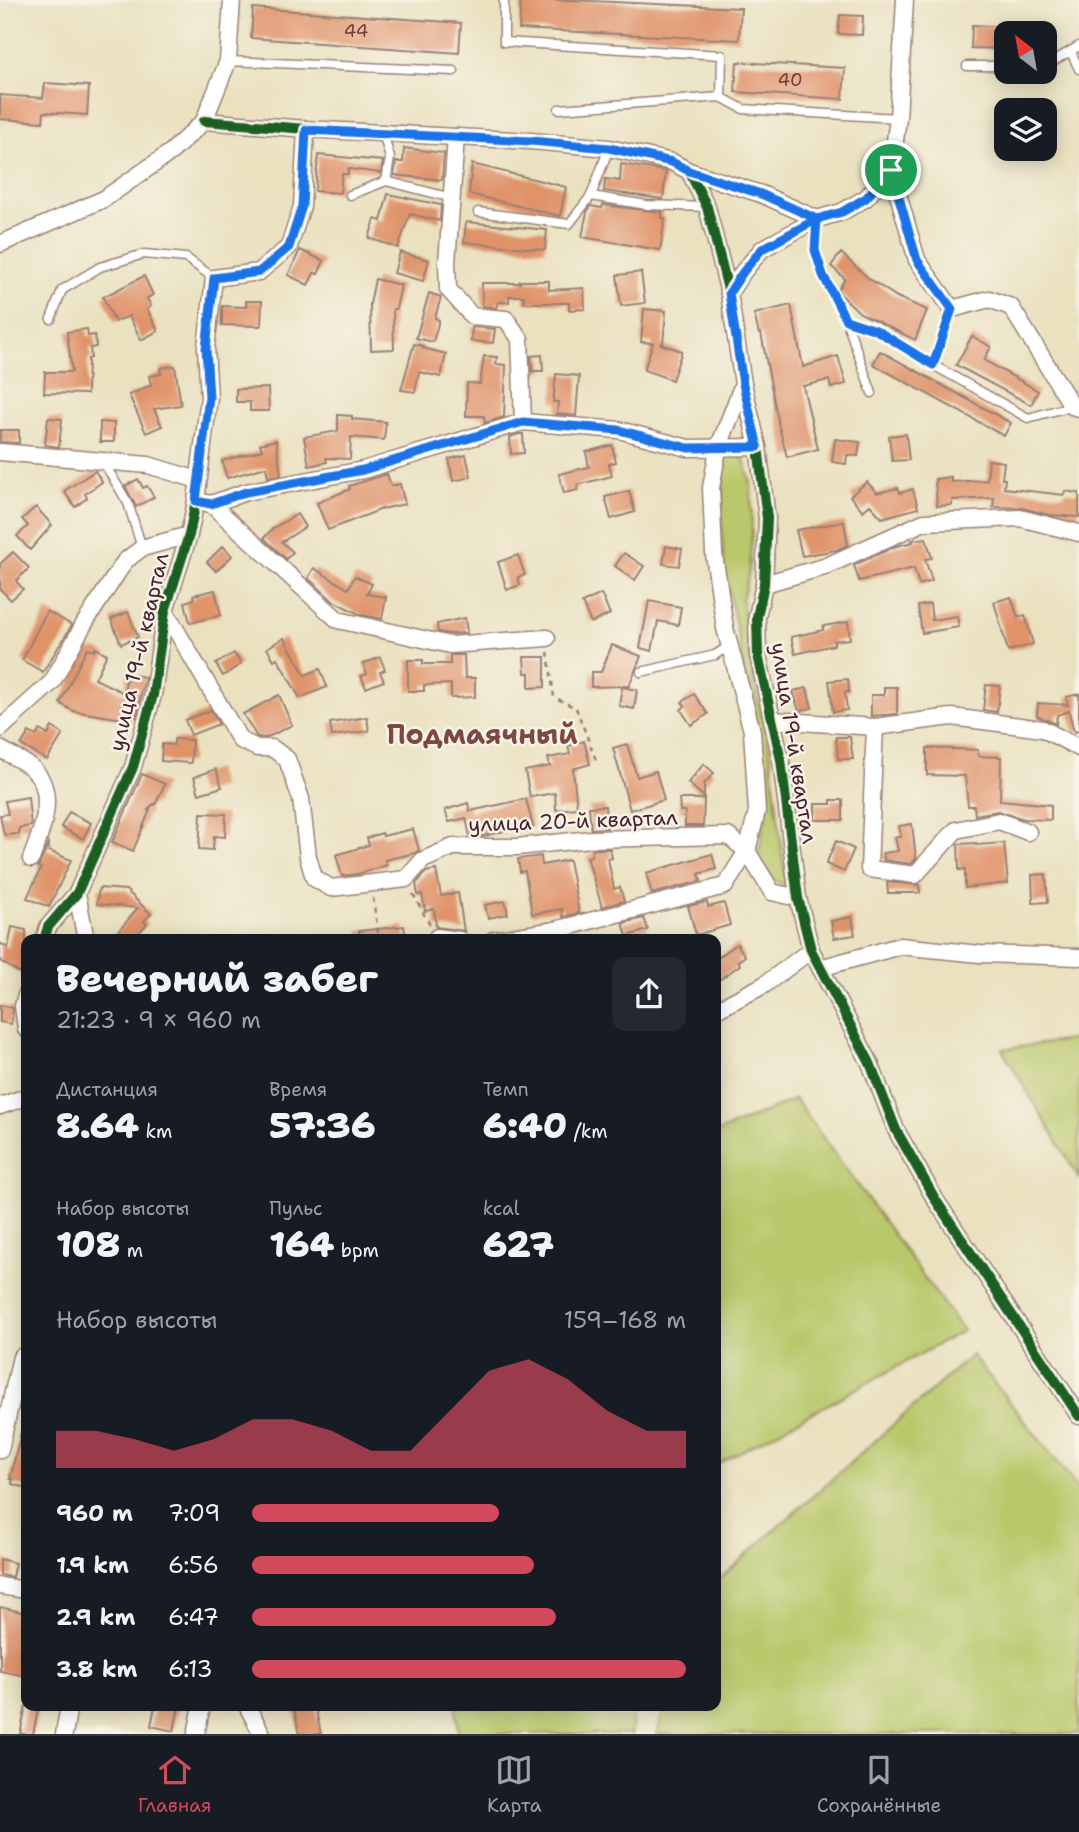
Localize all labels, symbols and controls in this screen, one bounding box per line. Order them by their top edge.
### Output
house number: 44 [344,19,368,43]
north arrow [994,21,1057,84]
map controls [994,21,1057,161]
house number: 40 [777,68,803,92]
button: layers [994,98,1057,161]
pin [861,140,921,200]
icon: arrive [872,151,910,189]
street label: улица 19-й квартал [103,550,176,754]
street label: улица 19-й квартал [764,640,824,846]
district label: Подмаячный [386,715,578,753]
street label: улица 20-й квартал [468,803,678,839]
text: Вечерний забег [56,953,378,1004]
button: share [612,957,686,1031]
text: 21:23 · 9 × 960 m [56,1005,261,1035]
text: Дистанция [56,1077,158,1102]
text: Время [269,1077,327,1102]
text: Темп [483,1077,529,1102]
text: 8.64 [56,1102,139,1149]
text: 57:36 [269,1102,375,1149]
text: 6:40 [483,1102,567,1149]
text: km [139,1119,172,1144]
text: /km [567,1119,608,1144]
text: Набор высоты [56,1196,189,1221]
text: Пульс [269,1196,323,1221]
text: kcal [483,1196,520,1221]
text: 108 [56,1221,120,1268]
text: 164 [269,1221,334,1268]
text: 627 [483,1221,554,1268]
text: m [120,1238,143,1263]
text: bpm [334,1238,379,1263]
text: Набор высоты [56,1305,217,1335]
text: 159–168 m [564,1305,686,1335]
text: 960 m [56,1498,133,1528]
text: 7:09 [168,1498,220,1528]
text: 1.9 km [56,1550,129,1580]
text: 6:56 [168,1550,219,1580]
text: 2.9 km [56,1602,135,1632]
text: 6:47 [168,1602,219,1632]
text: 3.8 km [56,1654,137,1684]
text: 6:13 [168,1654,213,1684]
tab: Главная [138,1751,211,1818]
tab: Карта [487,1751,541,1818]
tab: Сохранённые [817,1751,941,1818]

